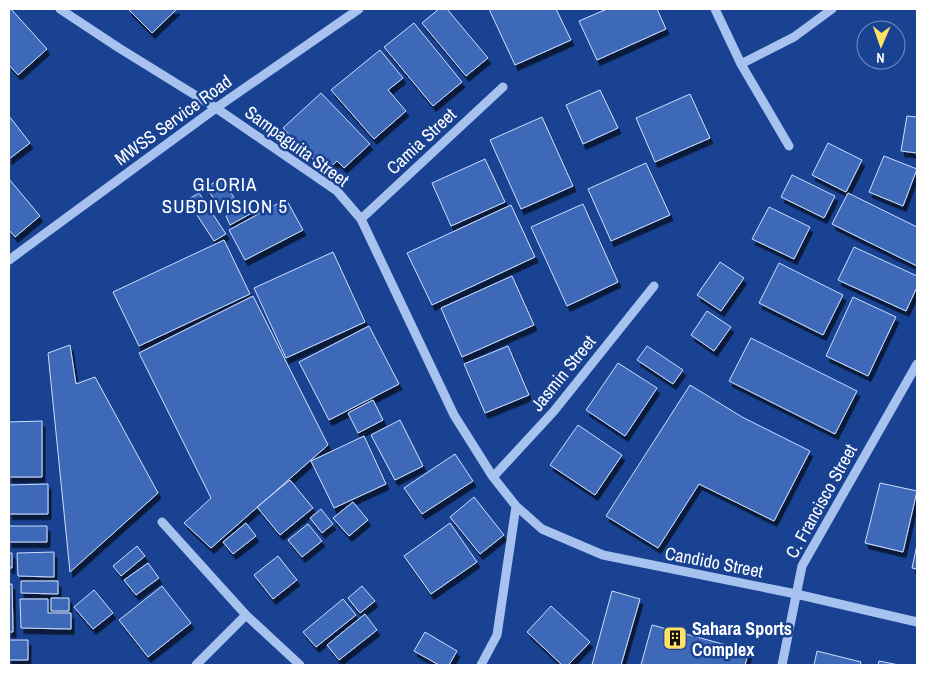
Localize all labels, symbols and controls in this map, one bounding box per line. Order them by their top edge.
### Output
north arrow [856,20,906,70]
text: N [876,49,885,67]
street label: MWSS Service Road [109,69,237,171]
street label: Sampaguita Street [240,100,354,192]
street label: Camia Street [381,102,461,180]
district label: GLORIA SUBDIVISION 5 [162,171,288,219]
street label: Jasmin Street [525,330,601,416]
street label: C. Francisco Street [779,439,863,563]
street label: Candido Street [663,540,765,584]
place label: Sahara Sports Complex [692,616,792,662]
building icon: Sahara Sports Complex [662,625,688,651]

